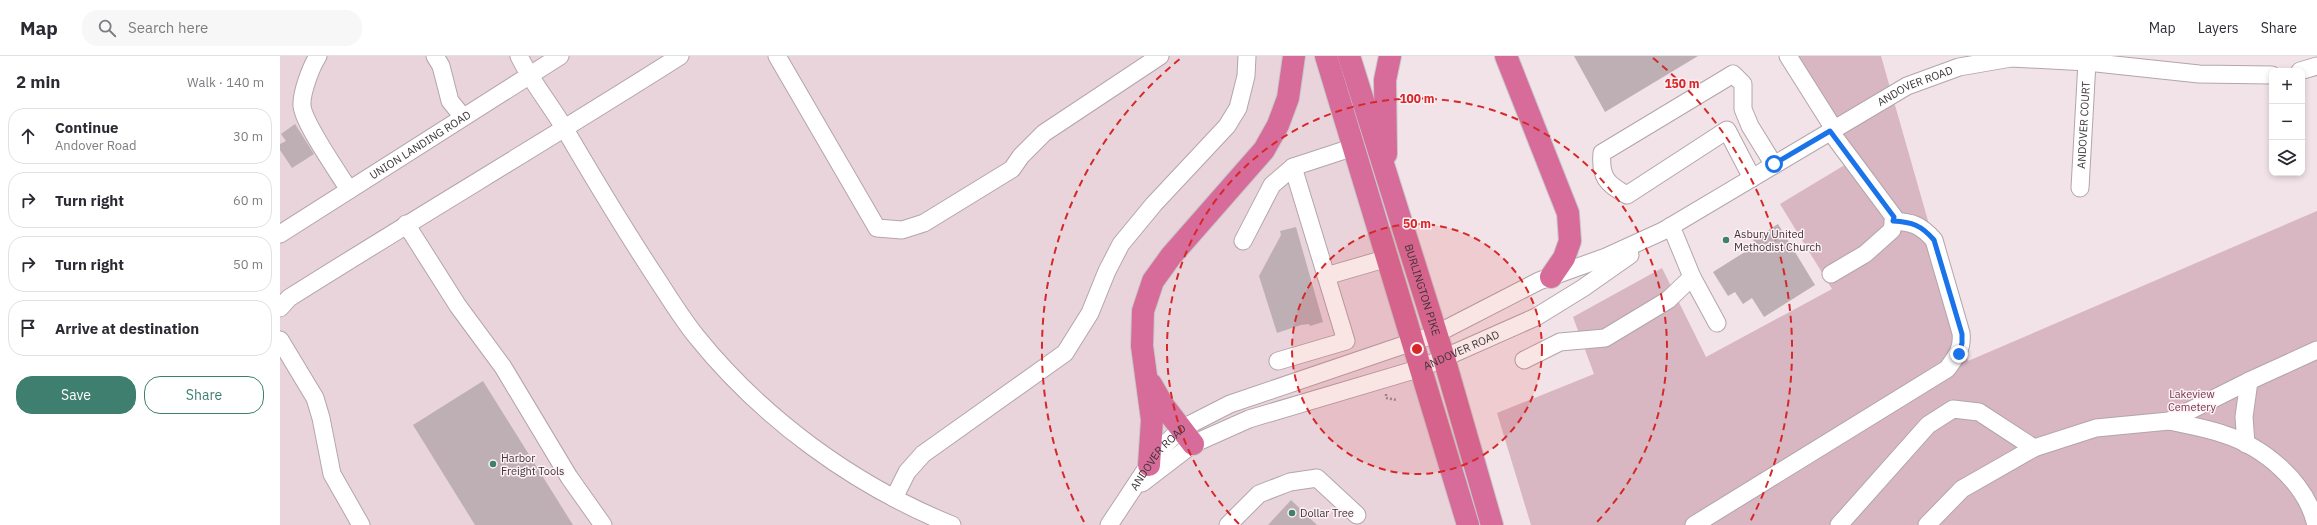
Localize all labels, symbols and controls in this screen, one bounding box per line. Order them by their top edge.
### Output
search box [82,10,362,46]
text: Map [20,16,58,40]
icon: search [96,17,118,39]
text: Search here [128,18,208,37]
text: Map [2149,19,2176,37]
text: Layers [2198,19,2239,37]
text: Share [2261,19,2297,37]
street label: ANDOVER ROAD [1875,63,1955,109]
map controls [2269,68,2305,176]
button: + [2269,68,2305,104]
text: 2 min [16,71,60,93]
text: Walk · 140 m [187,74,264,91]
text: 150 m [1664,76,1700,91]
street label: ANDOVER COURT [2074,80,2093,169]
text: 100 m [1399,91,1435,106]
button: − [2269,104,2305,140]
street label: UNION LANDING ROAD [367,108,473,182]
text: Continue [55,118,119,137]
icon: ahead [17,125,39,147]
text: 30 m [233,128,263,145]
text: Andover Road [55,137,137,154]
button: layers [2269,140,2305,176]
route start [1765,155,1783,173]
icon: right [17,189,39,211]
text: Turn right [55,191,124,210]
text: 60 m [233,192,263,209]
text: 50 m [1403,216,1431,231]
place label: Asbury United Methodist Church [1734,227,1821,254]
marker: Asbury United Methodist Church [1721,235,1731,245]
street label: BURLINGTON PIKE [1402,242,1444,337]
icon: right [17,253,39,275]
text: Turn right [55,255,124,274]
text: 50 m [233,256,263,273]
icon: arrive [17,317,39,339]
text: Arrive at destination [55,319,199,338]
street label: ANDOVER ROAD [1421,327,1501,373]
centre of rings [1410,342,1424,356]
route end [1950,345,1968,363]
button: Save [16,376,136,414]
button: Share [144,376,264,414]
park label: Lakeview Cemetery [2168,387,2217,414]
street label: ANDOVER ROAD [1127,421,1188,493]
place label: Harbor Freight Tools [501,451,564,478]
marker: Harbor Freight Tools [488,459,498,469]
place label: Dollar Tree [1300,506,1354,520]
marker: Dollar Tree [1287,508,1297,518]

